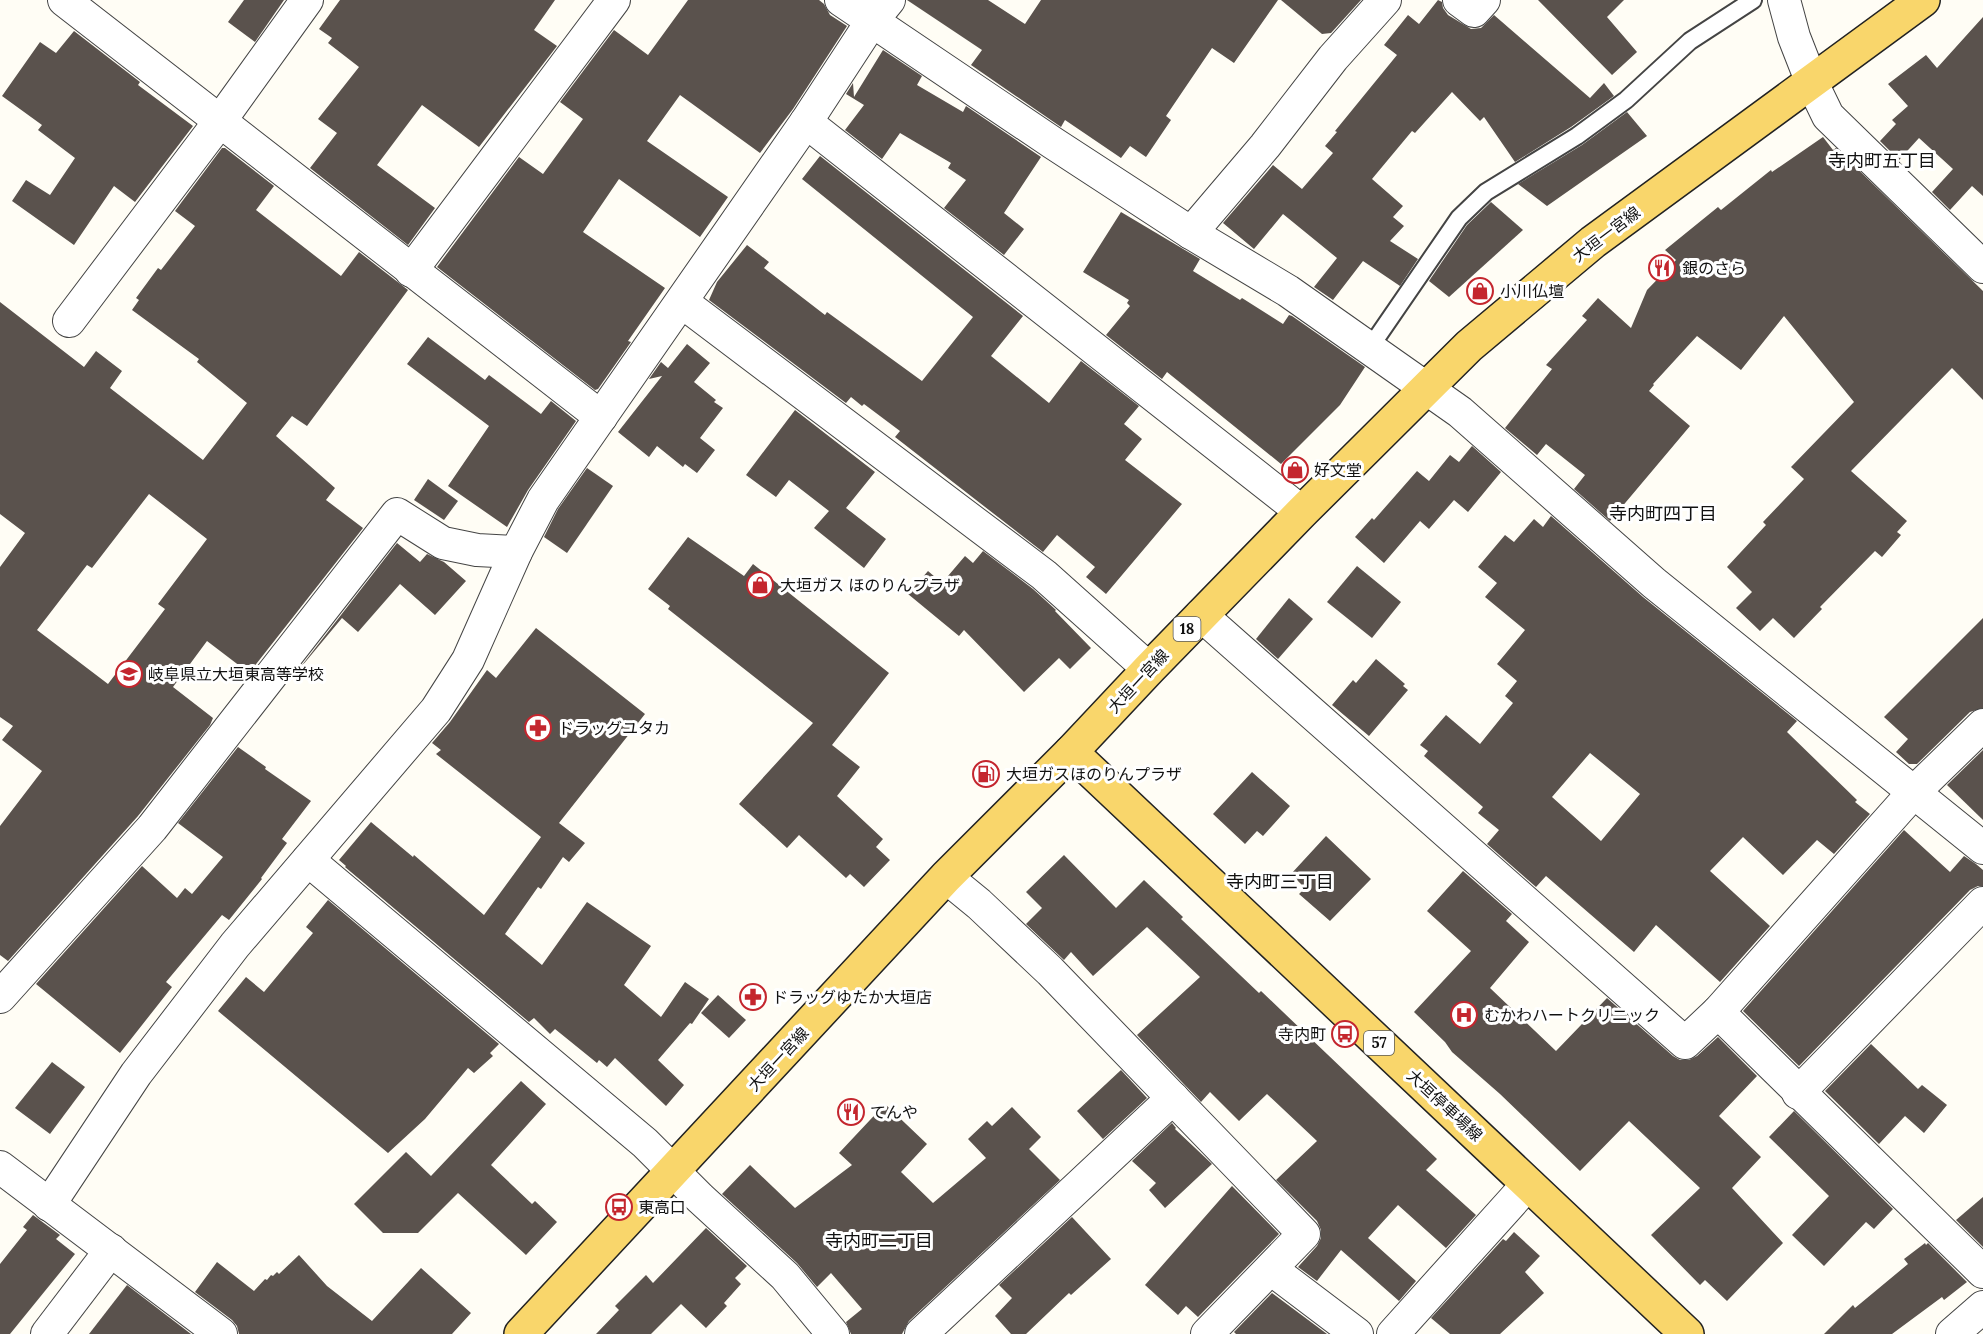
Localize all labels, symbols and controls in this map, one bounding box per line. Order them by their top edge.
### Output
district label: 寺内町五丁目 [1828,149,1936,172]
street label: 大垣一宮線 [1568,202,1644,266]
restaurant icon: 銀のさら [1647,253,1677,283]
place label: 銀のさら [1682,258,1746,278]
shop icon: 小川仏壇 [1465,276,1495,306]
place label: 小川仏壇 [1500,281,1564,301]
shop icon: 好文堂 [1280,455,1310,485]
place label: 好文堂 [1314,460,1362,480]
district label: 寺内町四丁目 [1609,502,1717,525]
shop icon: 大垣ガス ほのりんプラザ [745,570,775,600]
place label: 大垣ガス ほのりんプラザ [780,575,960,595]
road number: 18 [1174,617,1200,641]
street label: 大垣一宮線 [1103,645,1173,717]
school or university icon: 岐阜県立大垣東高等学校 [114,659,144,689]
place label: 岐阜県立大垣東高等学校 [148,664,324,684]
pharmacy icon: ドラッグユタカ [523,713,553,743]
place label: ドラッグユタカ [558,718,670,738]
fuel station icon: 大垣ガスほのりんプラザ [971,759,1001,789]
place label: 大垣ガスほのりんプラザ [1006,764,1182,784]
district label: 寺内町三丁目 [1226,870,1334,893]
pharmacy icon: ドラッグゆたか大垣店 [738,982,768,1012]
place label: ドラッグゆたか大垣店 [772,987,932,1007]
hospital icon: むかわハートクリニック [1449,1000,1479,1030]
place label: むかわハートクリニック [1484,1005,1660,1025]
bus stop icon: 寺内町 [1330,1019,1360,1049]
street label: 大垣一宮線 [743,1023,813,1095]
place label: 寺内町 [1278,1024,1326,1044]
road number: 57 [1364,1031,1394,1055]
street label: 大垣停車場線 [1403,1065,1487,1145]
restaurant icon: てんや [836,1097,866,1127]
place label: てんや [870,1102,918,1122]
bus stop icon: 東高口 [604,1192,634,1222]
place label: 東高口 [638,1197,686,1217]
district label: 寺内町二丁目 [825,1229,933,1252]

